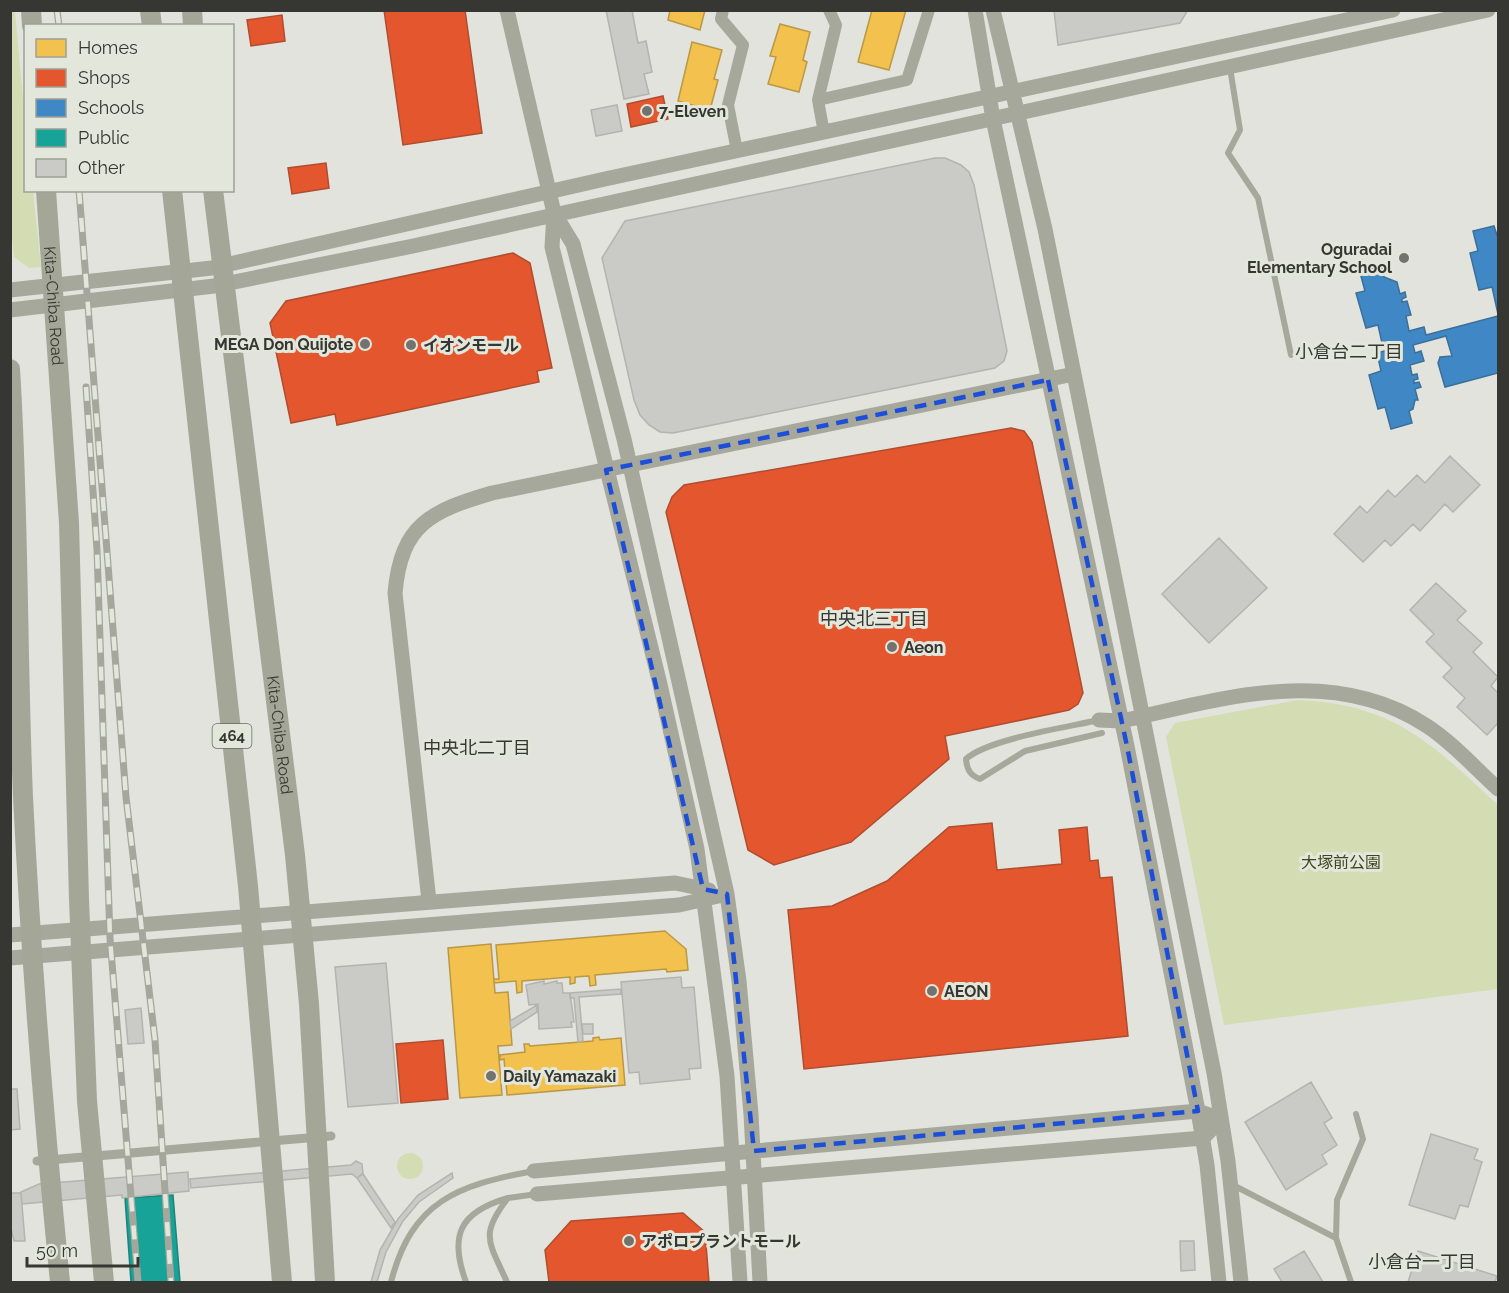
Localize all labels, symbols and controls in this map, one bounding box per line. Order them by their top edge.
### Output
legend [24,24,234,192]
text: Homes [78,37,138,58]
text: Shops [78,67,130,88]
text: Schools [78,97,145,118]
place label: 7-Eleven [659,102,726,121]
marker: 7-Eleven [640,104,654,118]
text: Public [78,127,130,148]
text: Other [78,157,126,178]
place label: Oguradai Elementary School [1247,240,1393,277]
street label: Kita-Chiba Road [40,245,67,366]
marker: Oguradai Elementary School [1397,251,1411,265]
place label: MEGA Don Quijote [214,335,353,354]
place label: イオンモール [423,336,519,355]
marker: MEGA Don Quijote [358,337,372,351]
marker: イオンモール [404,338,418,352]
district label: 小倉台二丁目 [1295,341,1403,362]
district label: 中央北三丁目 [820,608,928,629]
place label: Aeon [904,638,943,657]
marker: Aeon [885,640,899,654]
street label: Kita-Chiba Road [263,674,296,795]
road number: 464 [212,724,252,748]
district label: 中央北二丁目 [423,737,531,758]
park label: 大塚前公園 [1301,853,1381,872]
place label: AEON [944,982,988,1001]
marker: AEON [925,984,939,998]
place label: Daily Yamazaki [503,1067,616,1086]
marker: Daily Yamazaki [484,1069,498,1083]
scale bar [27,1230,138,1268]
place label: アポロプラントモール [641,1232,801,1251]
marker: アポロプラントモール [622,1234,636,1248]
text: 50 m [36,1240,78,1261]
district label: 小倉台一丁目 [1368,1251,1476,1272]

